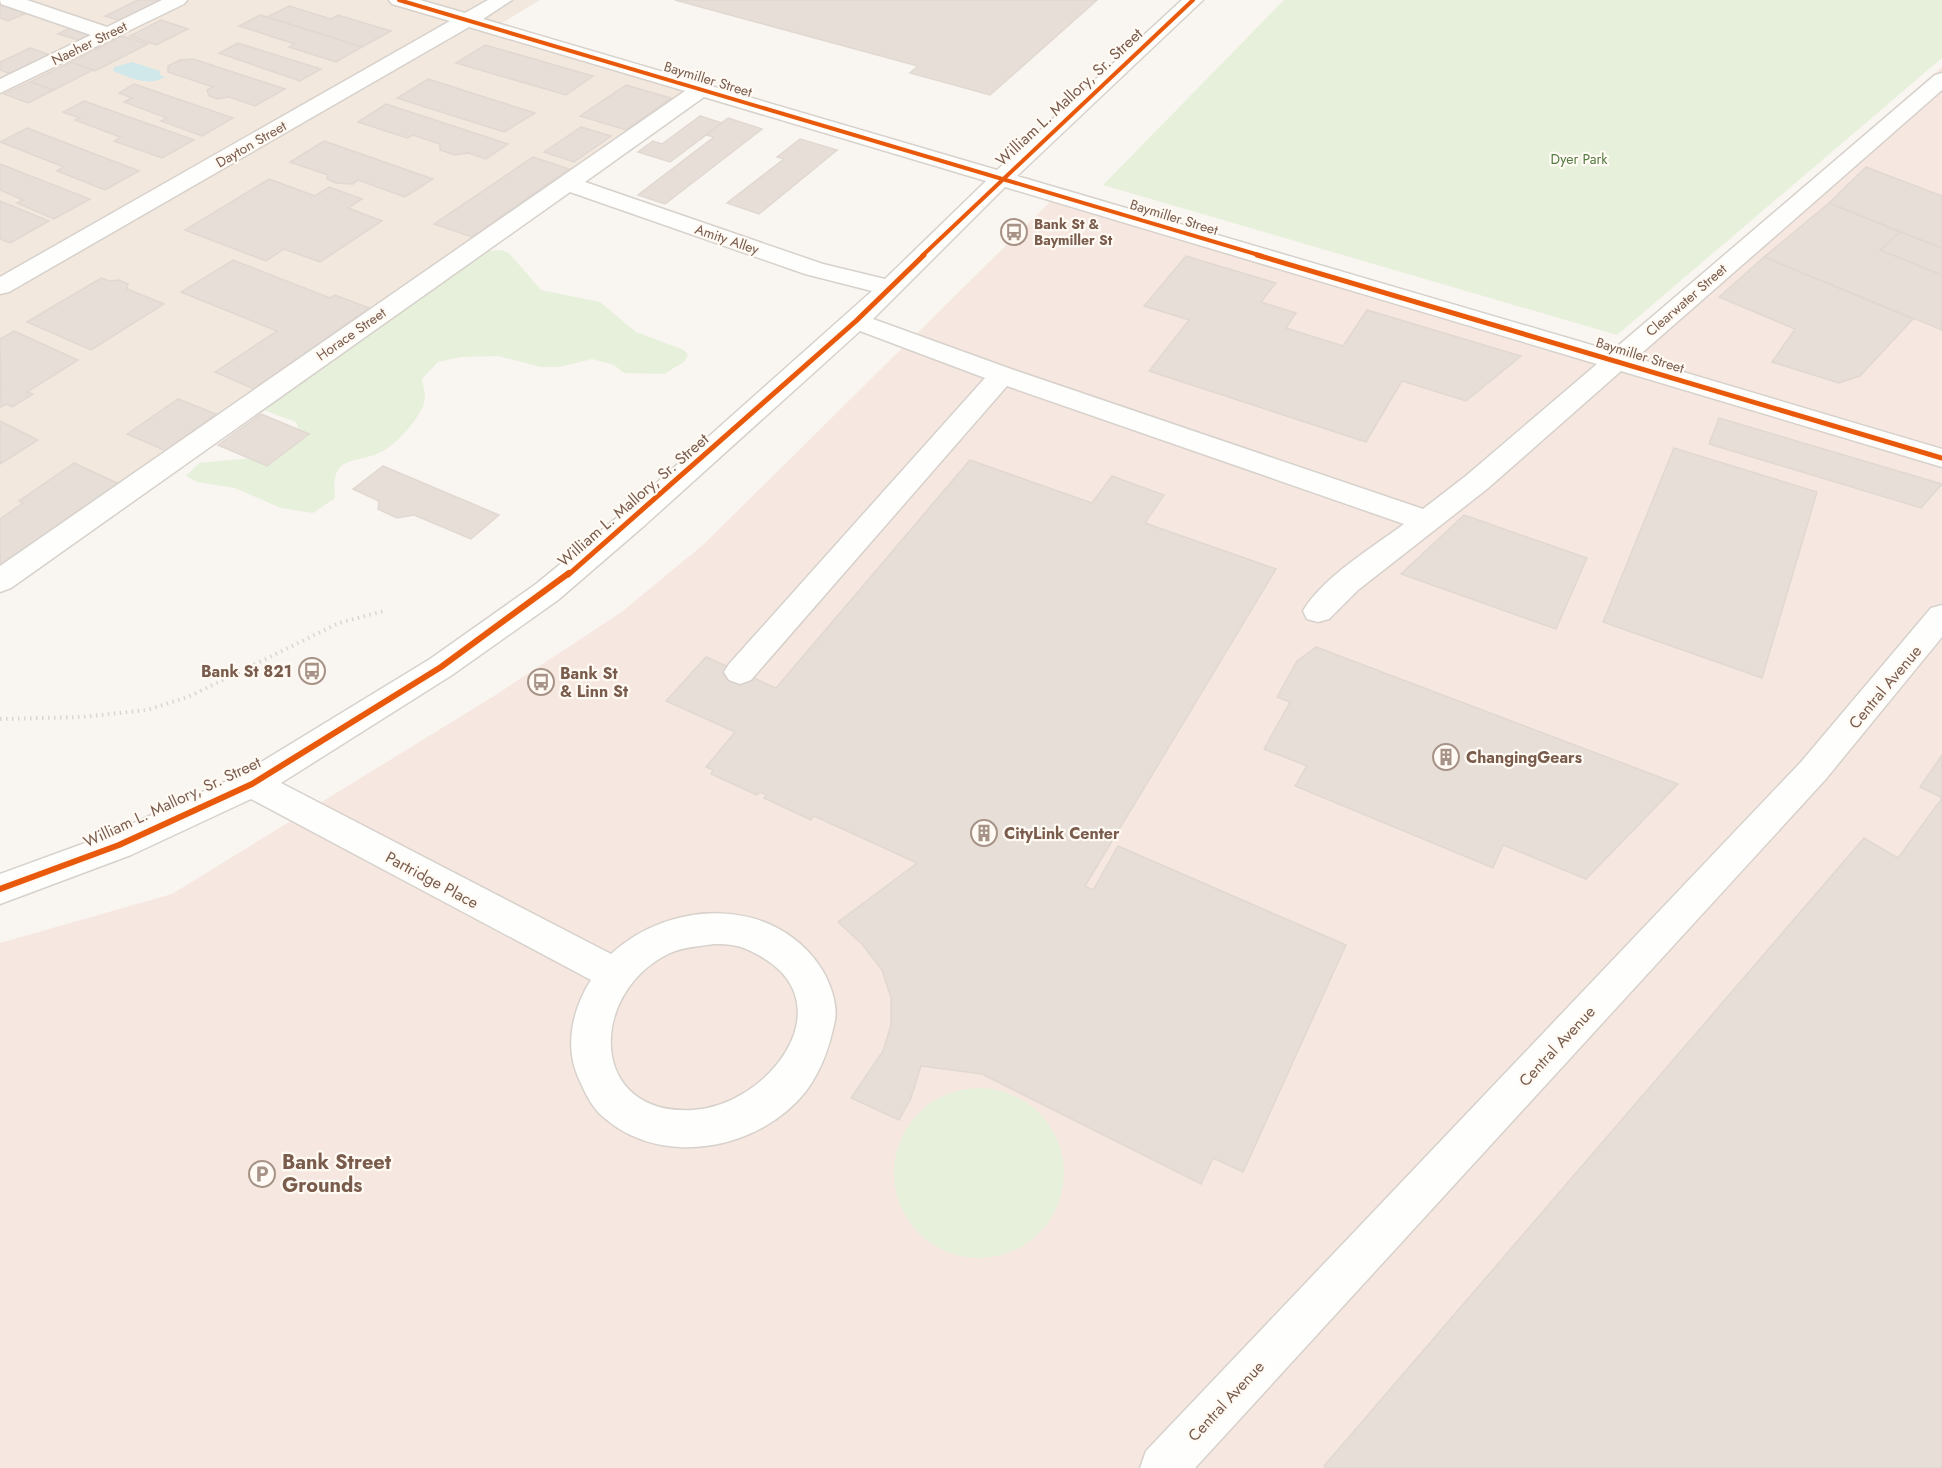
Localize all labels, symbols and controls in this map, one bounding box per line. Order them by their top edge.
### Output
street label: Naeher Street [48,16,131,70]
street label: William L. Mallory, Sr. Street [990,23,1148,171]
street label: Baymiller Street [661,56,755,102]
street label: Dayton Street [212,115,290,172]
park label: Dyer Park [1551,149,1608,169]
street label: Baymiller Street [1127,194,1221,240]
place label: Bank St & Baymiller St [1034,214,1113,250]
bus stop icon: Bank St & Baymiller St [999,217,1029,247]
street label: Amity Alley [692,219,762,260]
street label: Clearwater Street [1641,259,1731,341]
street label: Horace Street [312,302,390,365]
street label: Baymiller Street [1593,332,1687,378]
street label: William L. Mallory, Sr. Street [552,428,714,572]
street label: Central Avenue [1843,640,1927,734]
bus stop icon: Bank St 821 [297,656,327,686]
place label: Bank St 821 [201,660,292,683]
place label: Bank St & Linn St [560,662,629,703]
bus stop icon: Bank St & Linn St [526,667,556,697]
building icon: ChangingGears [1431,742,1461,772]
place label: ChangingGears [1466,746,1582,769]
street label: William L. Mallory, Sr. Street [80,751,265,853]
building icon: CityLink Center [969,818,999,848]
place label: CityLink Center [1004,822,1120,845]
street label: Partridge Place [381,846,483,914]
street label: Central Avenue [1513,1001,1601,1091]
place label: Bank Street Grounds [282,1148,392,1200]
parking icon: Bank Street Grounds [247,1159,277,1189]
street label: Central Avenue [1182,1356,1270,1446]

